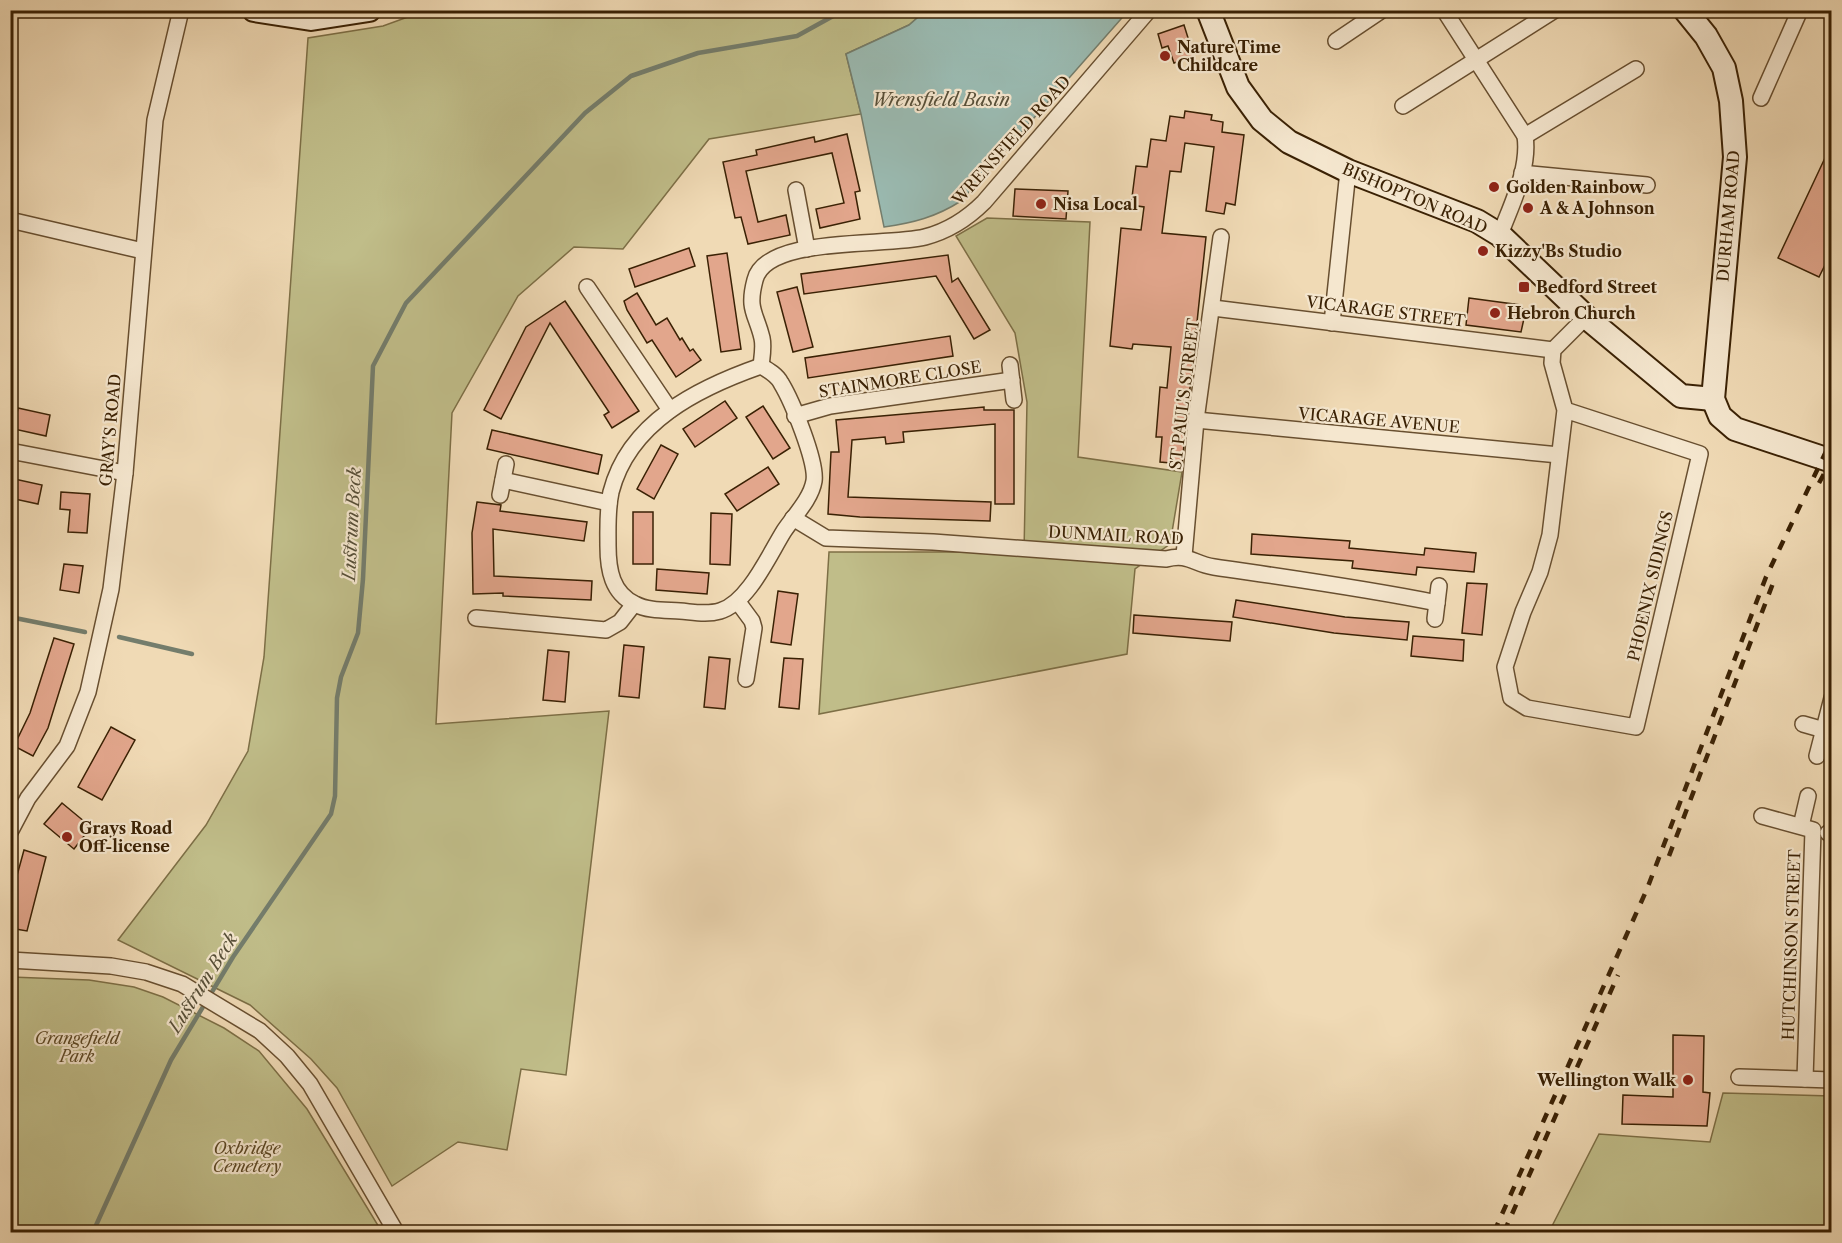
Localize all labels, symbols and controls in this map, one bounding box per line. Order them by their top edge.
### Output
place label: Nature Time Childcare [1177,37,1281,75]
marker: Nature Time Childcare [1158,49,1172,63]
street label: WRENSFIELD ROAD [947,71,1074,210]
water label: Wrensfield Basin [872,89,1010,111]
street label: DURHAM ROAD [1712,149,1744,283]
street label: BISHOPTON ROAD [1339,158,1491,238]
place label: Golden Rainbow [1506,177,1645,197]
marker: Golden Rainbow [1487,180,1501,194]
place label: Nisa Local [1053,194,1138,214]
marker: Nisa Local [1034,197,1048,211]
place label: A & A Johnson [1539,198,1655,218]
marker: A & A Johnson [1521,201,1535,215]
place label: Kizzy'Bs Studio [1495,241,1622,261]
marker: Kizzy'Bs Studio [1476,244,1490,258]
place label: Bedford Street [1536,277,1658,297]
marker: Bedford Street [1517,280,1531,294]
street label: VICARAGE STREET [1304,291,1467,331]
place label: Hebron Church [1507,303,1636,323]
marker: Hebron Church [1488,306,1502,320]
street label: ST PAUL'S STREET [1165,317,1203,471]
street label: STAINMORE CLOSE [817,356,983,402]
street label: GRAY'S ROAD [95,373,125,487]
street label: VICARAGE AVENUE [1296,403,1461,437]
water label: Lustrum Beck [338,466,366,583]
street label: PHOENIX SIDINGS [1623,509,1677,663]
street label: DUNMAIL ROAD [1048,521,1184,549]
place label: Grays Road Off-license [79,818,173,856]
marker: Grays Road Off-license [60,830,74,844]
street label: HUTCHINSON STREET [1778,849,1804,1041]
water label: Lustrum Beck [163,928,243,1039]
park label: Grangefield Park [35,1028,121,1066]
place label: Wellington Walk [1536,1070,1676,1090]
marker: Wellington Walk [1681,1073,1695,1087]
park label: Oxbridge Cemetery [213,1138,282,1176]

